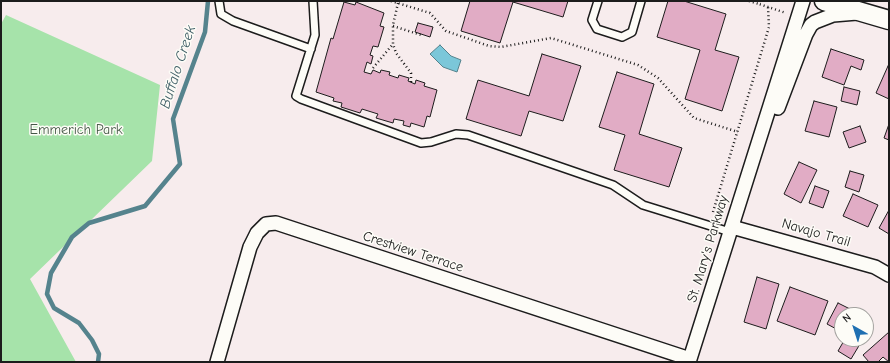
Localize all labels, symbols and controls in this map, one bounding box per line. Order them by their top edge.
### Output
water label: Buffalo Creek [156,23,200,111]
park label: Emmerich Park [29,122,123,138]
street label: St. Mary's Parkway [684,193,732,305]
street label: Navajo Trail [780,215,852,251]
street label: Crestview Terrace [361,228,465,276]
north arrow [834,307,874,347]
text: N [840,311,854,325]

